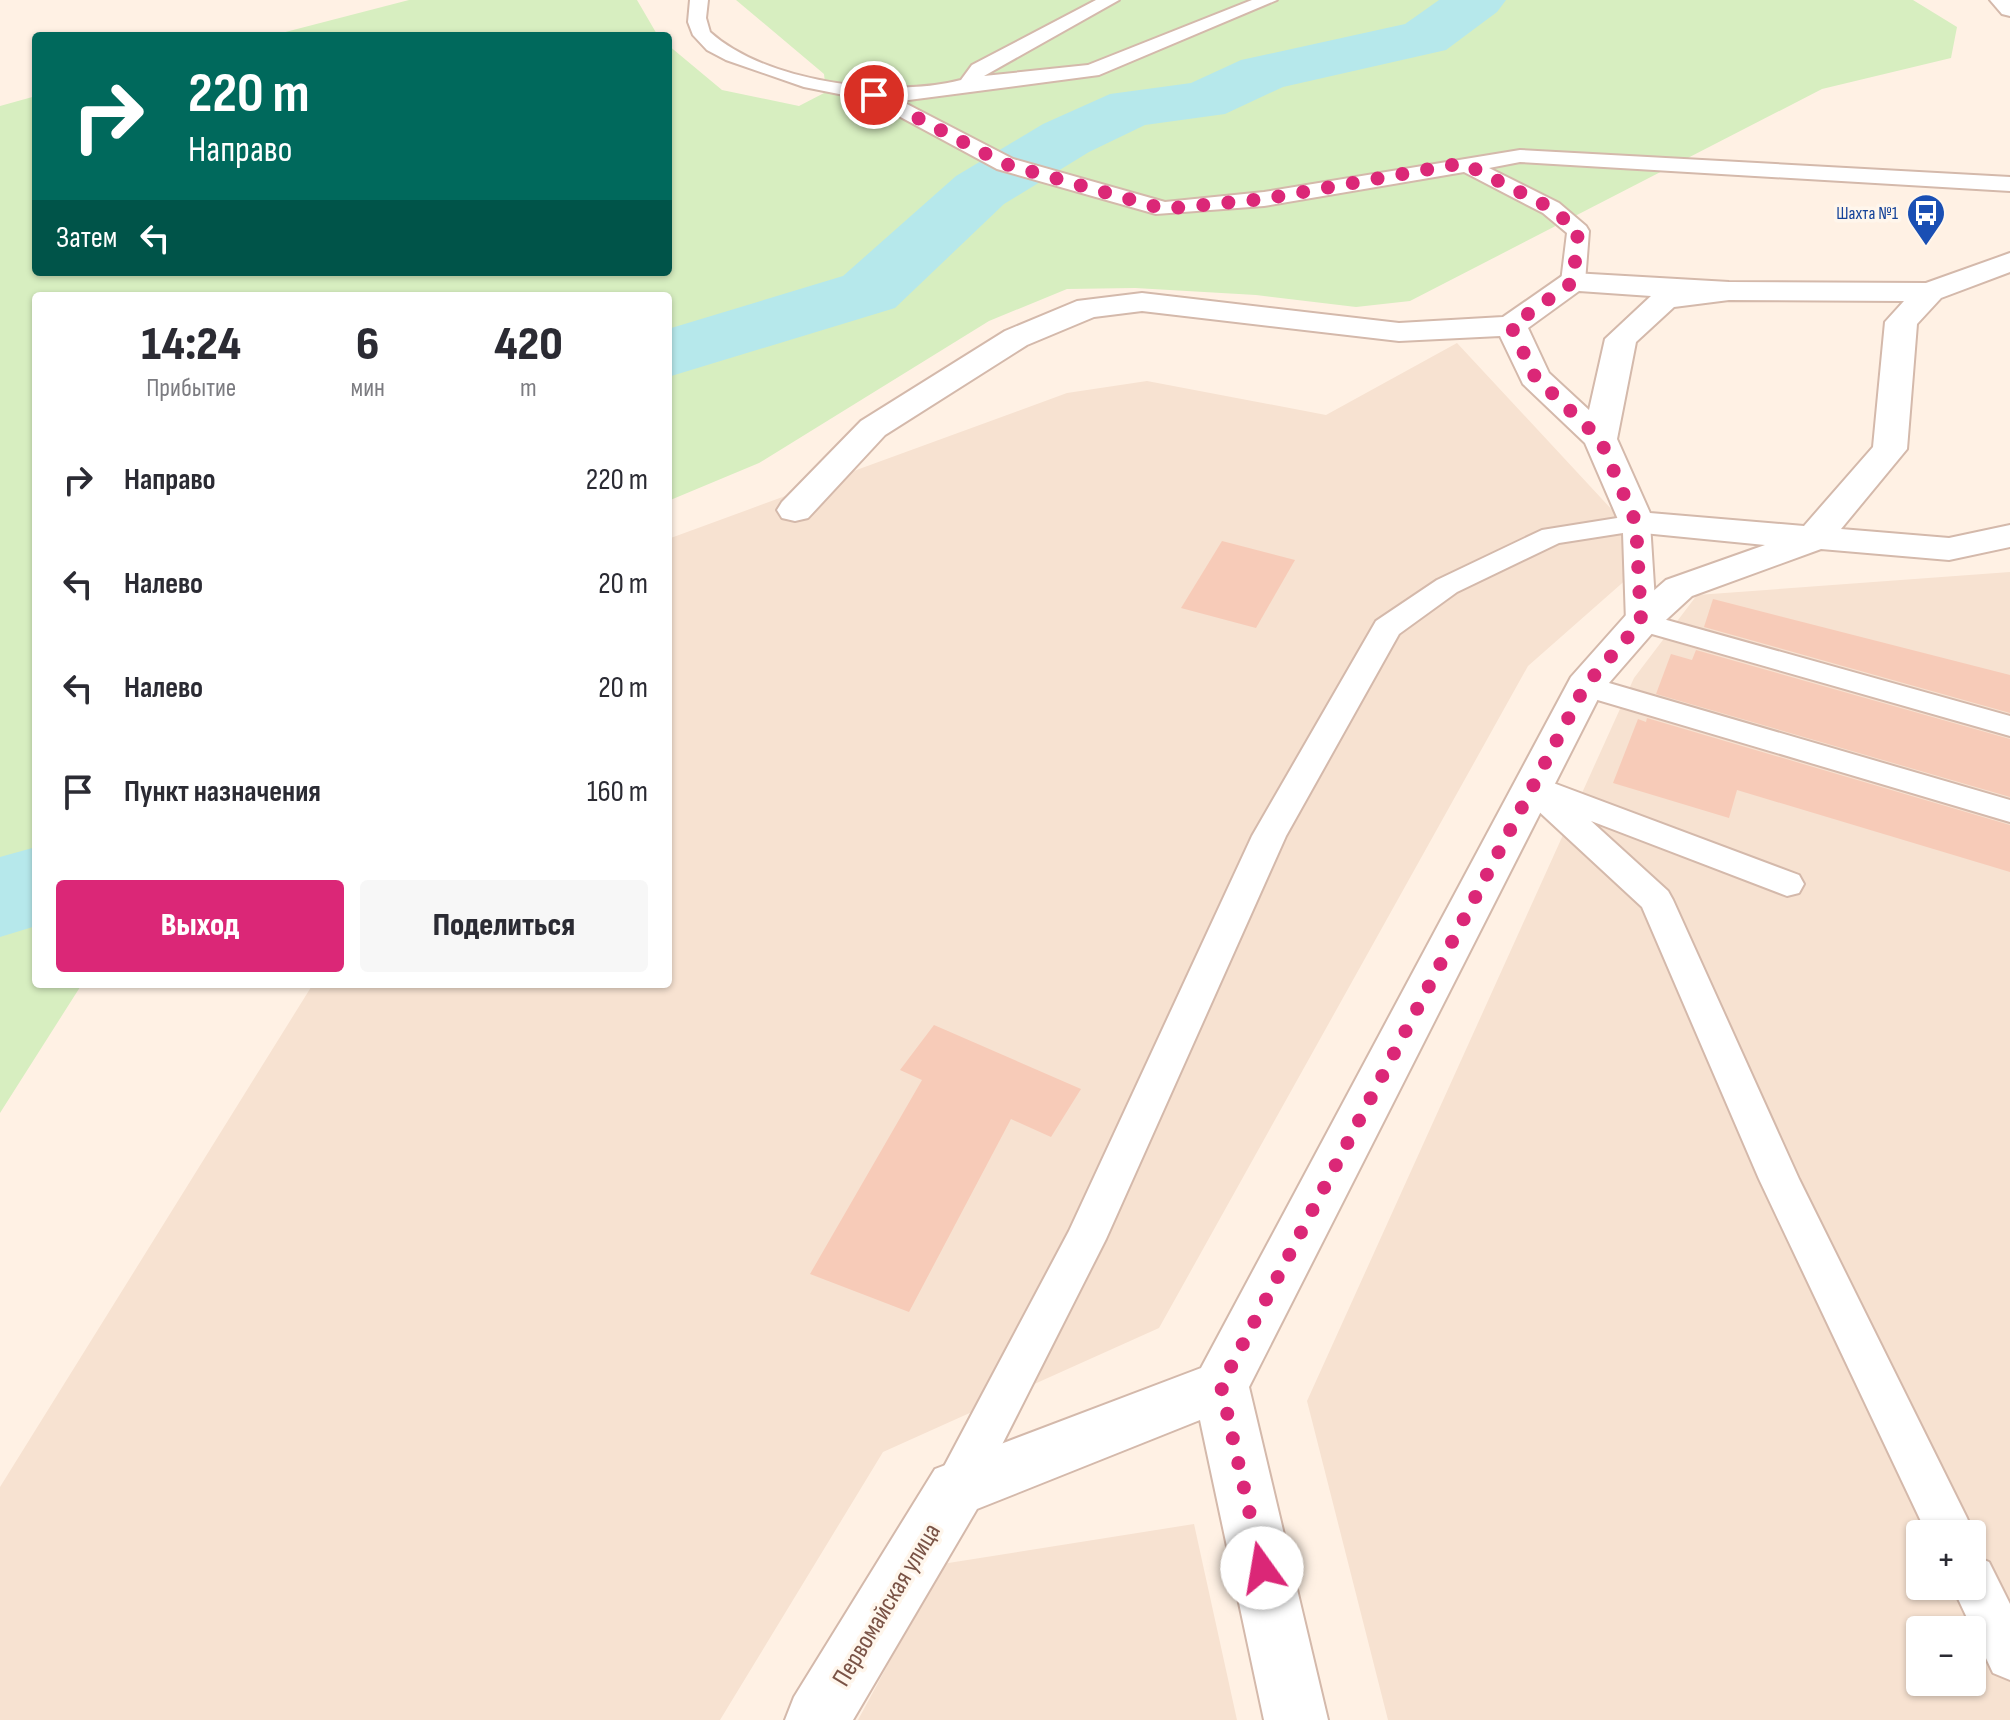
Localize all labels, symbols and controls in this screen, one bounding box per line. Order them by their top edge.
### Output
text: 220 m [188,61,310,128]
pin [840,61,908,129]
icon: right [56,64,160,168]
icon: arrive [852,73,896,117]
text: Направо [188,129,292,172]
bus stop icon: Шахта №1 [1905,192,1947,247]
place label: Шахта №1 [1836,203,1899,224]
icon: left [133,216,177,260]
text: Затем [56,220,117,256]
text: 14:24 [141,316,241,373]
text: 6 [356,316,379,373]
text: 420 [494,316,563,373]
text: Прибытие [146,373,236,404]
text: мин [350,373,385,404]
text: m [520,373,537,404]
icon: right [56,458,100,502]
text: Направо [124,462,216,498]
text: 220 m [586,462,648,498]
icon: left [56,562,100,606]
text: Налево [124,566,203,602]
text: 20 m [598,566,648,602]
icon: left [56,666,100,710]
text: Налево [124,670,203,706]
text: 20 m [598,670,648,706]
icon: arrive [56,770,100,814]
text: Пункт назначения [124,774,321,810]
text: 160 m [587,774,648,810]
button: Выход [56,880,344,972]
button: Поделиться [360,880,648,972]
street label: Первомайская улица [826,1518,948,1692]
map controls [1906,1520,1986,1696]
button: + [1906,1520,1986,1600]
position arrow [1220,1526,1304,1610]
button: − [1906,1616,1986,1696]

